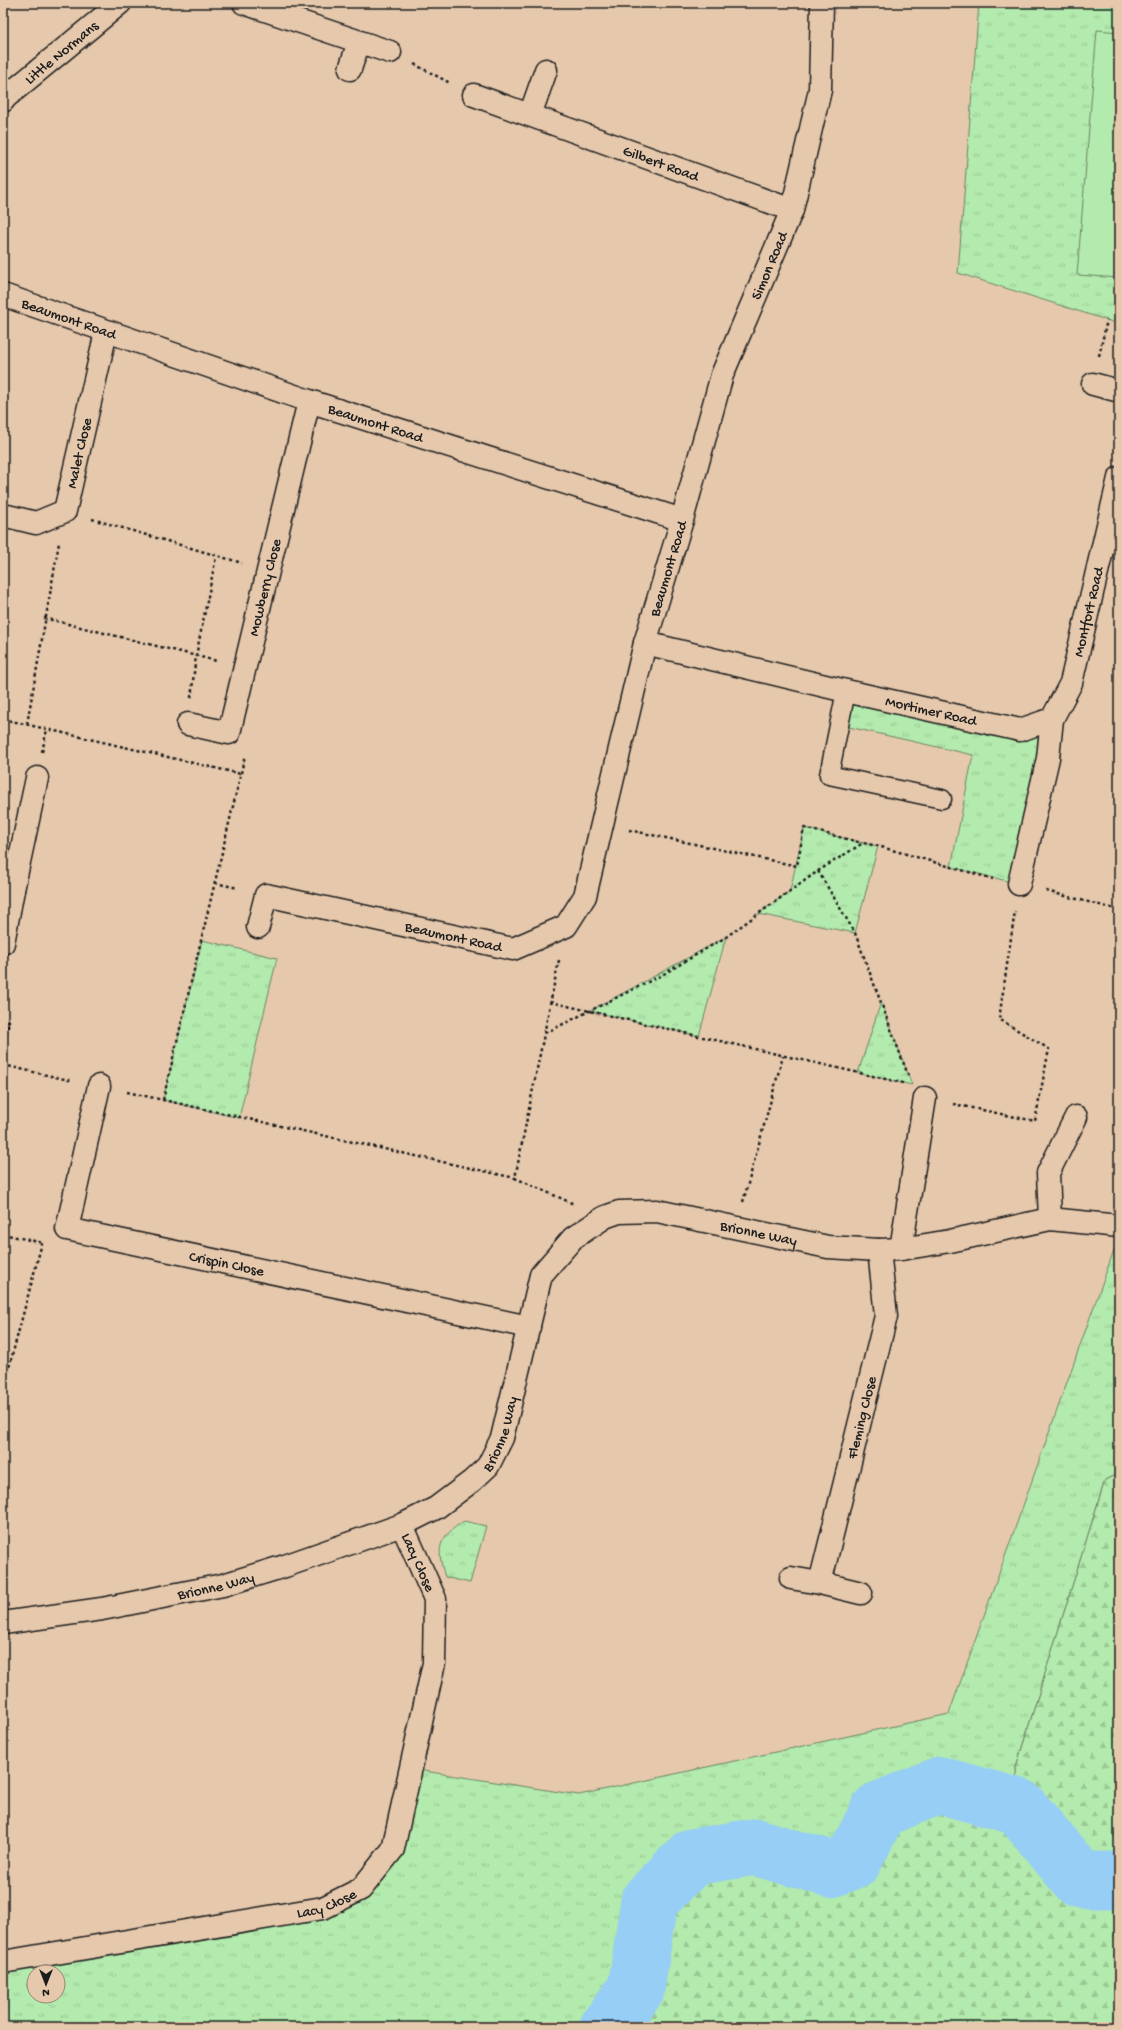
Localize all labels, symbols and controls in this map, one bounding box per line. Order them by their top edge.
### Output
street label: Little Normans [22,17,103,89]
street label: Gilbert Road [620,143,702,187]
street label: Simon Road [748,228,793,303]
street label: Beaumont Road [18,295,119,345]
street label: Beaumont Road [324,400,426,448]
street label: Malet Close [63,416,97,490]
street label: Beaumont Road [646,518,693,620]
street label: Mowberry Close [246,537,287,638]
street label: Montfort Road [1070,564,1109,659]
street label: Mortimer Road [883,693,979,731]
street label: Beaumont Road [402,918,505,958]
street label: Brionne Way [717,1217,799,1251]
street label: Crispin Close [187,1248,266,1282]
street label: Fleming Close [844,1374,882,1462]
street label: Brionne Way [479,1394,523,1478]
street label: Lacy Close [396,1531,438,1595]
street label: Brionne Way [175,1569,257,1605]
street label: Lacy Close [295,1886,360,1923]
north arrow [26,1964,66,2004]
text: N [42,1986,50,1998]

